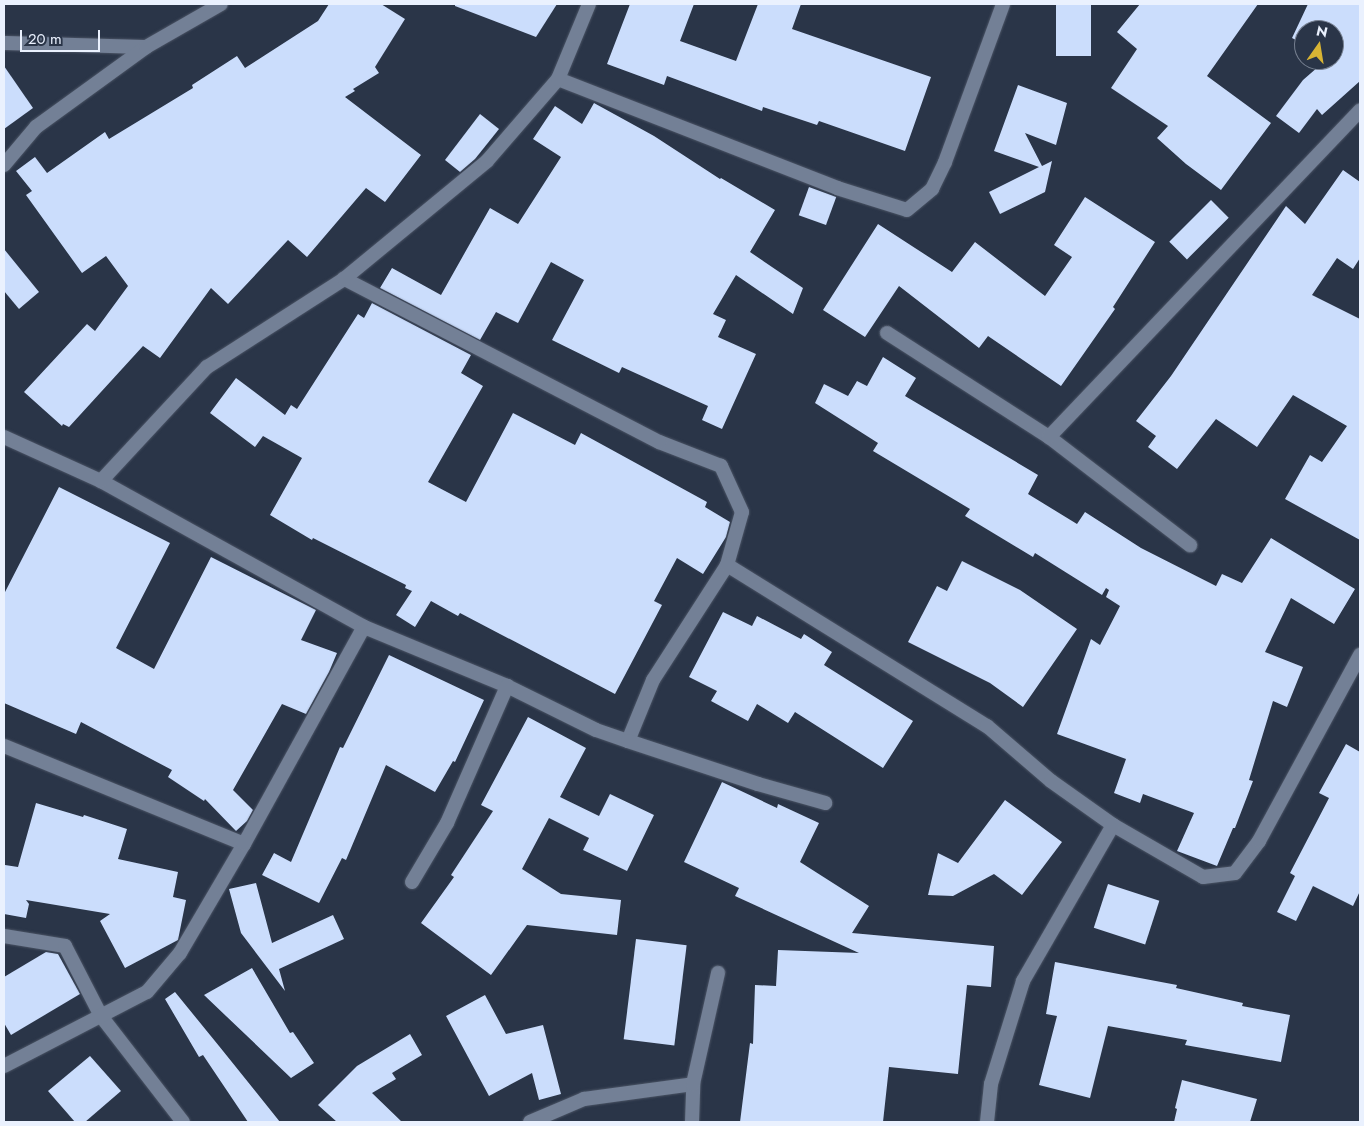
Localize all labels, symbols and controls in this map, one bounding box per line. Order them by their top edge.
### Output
scale bar [22,20,102,52]
north arrow [1294,20,1344,70]
text: N [1314,20,1330,42]
text: 20 m [28,28,62,50]

